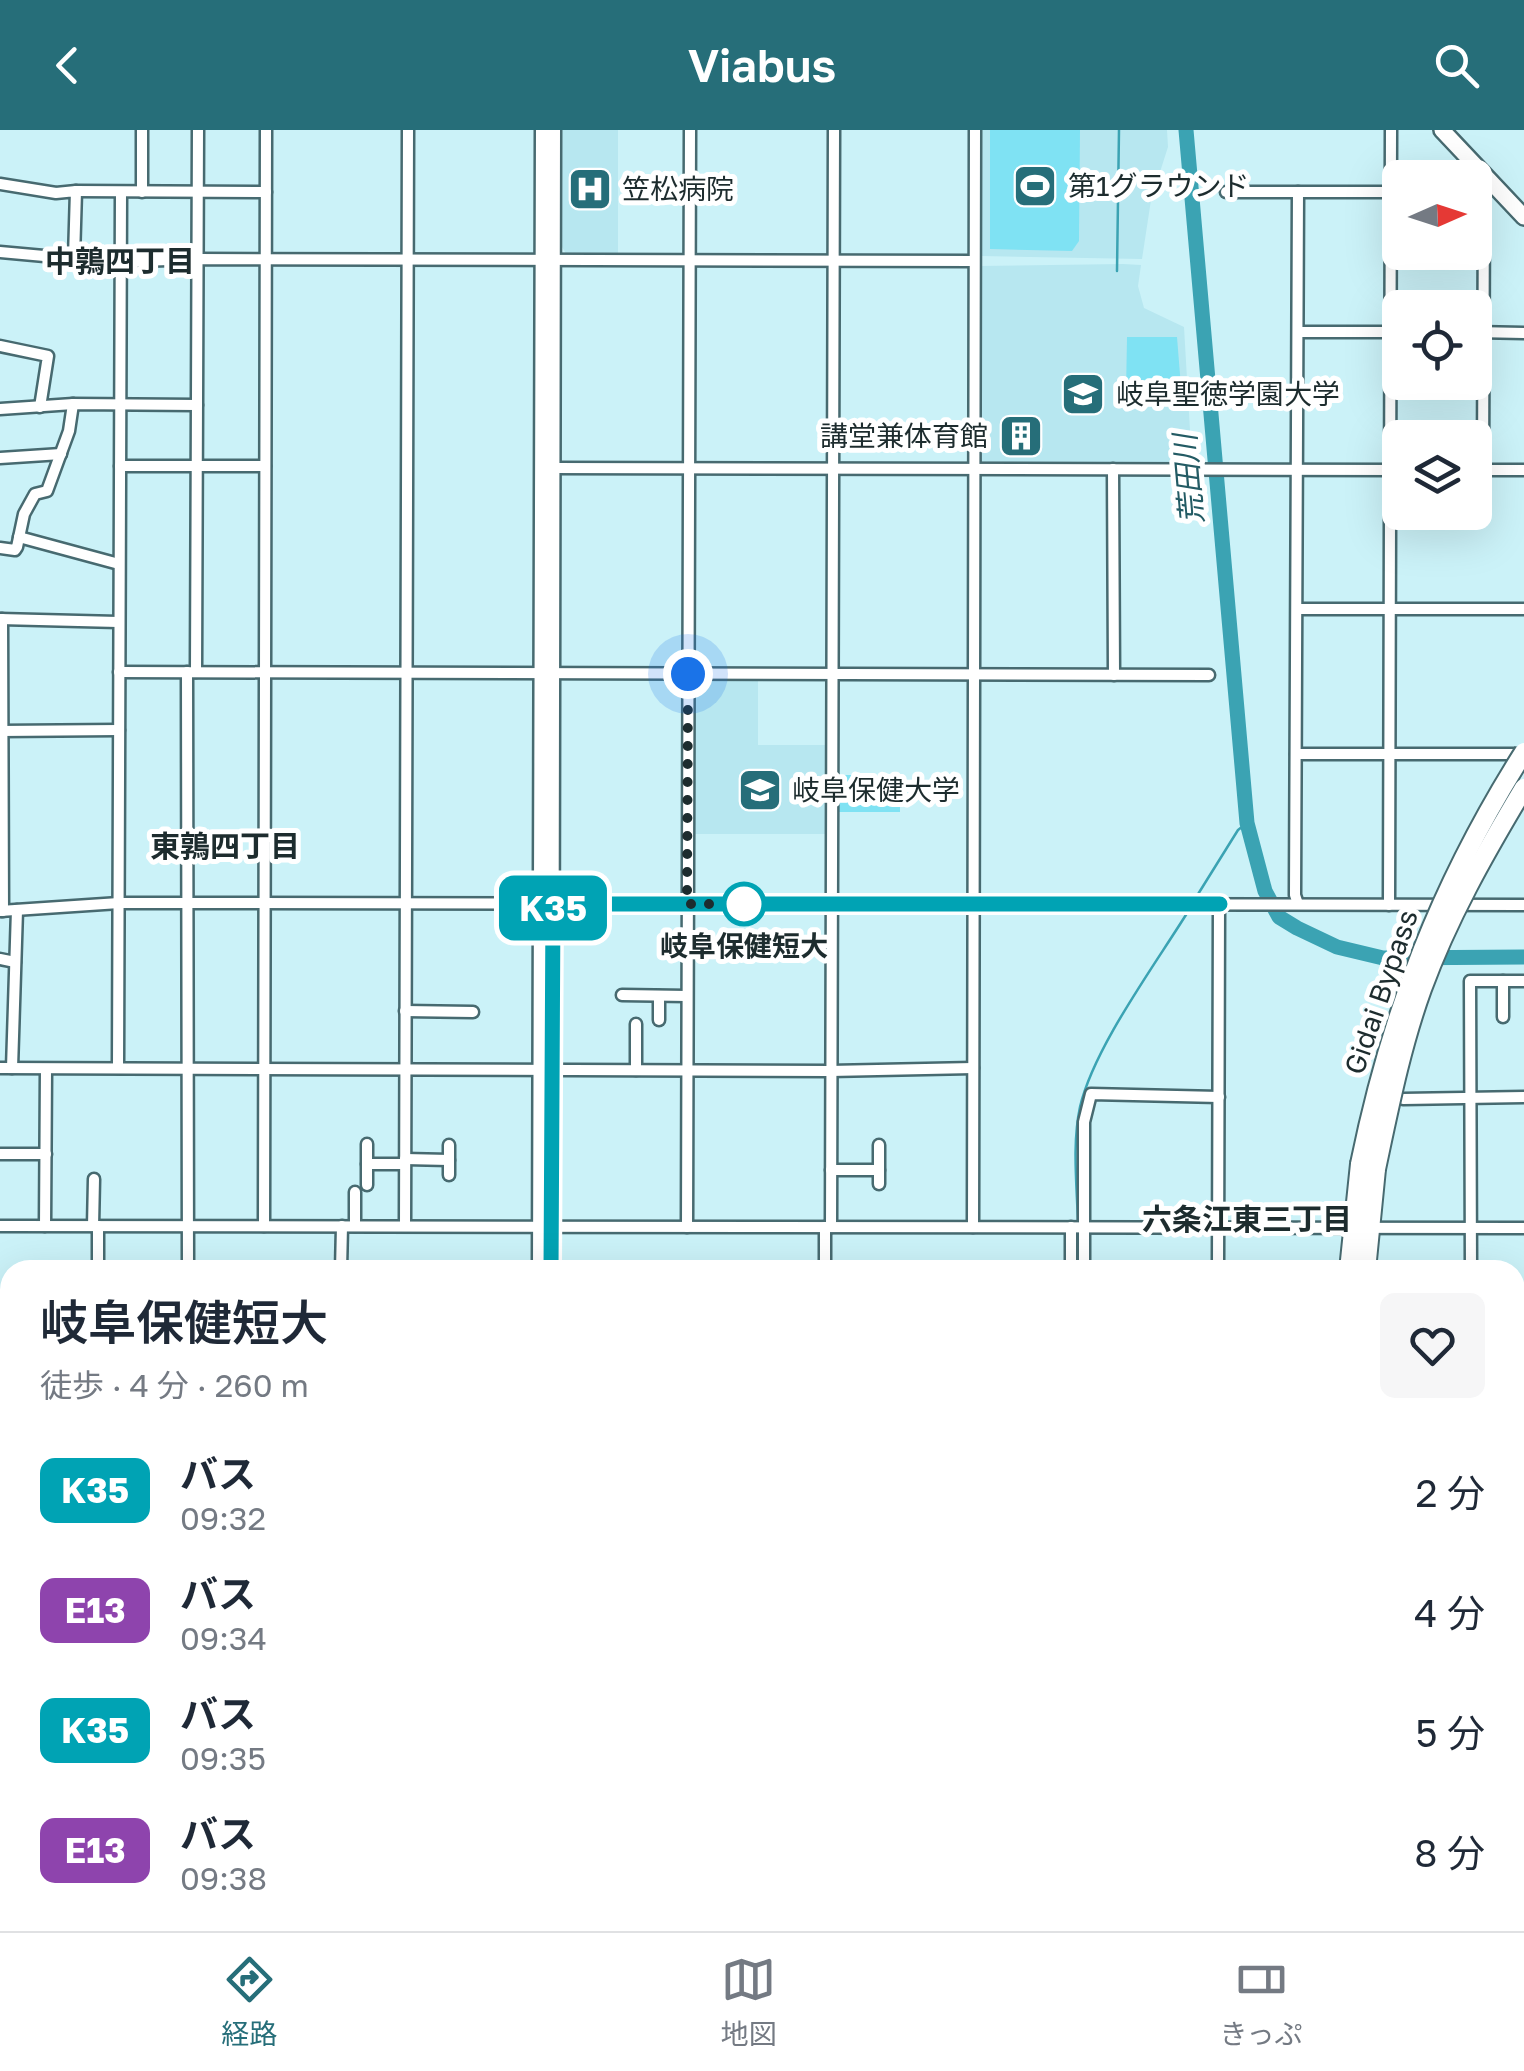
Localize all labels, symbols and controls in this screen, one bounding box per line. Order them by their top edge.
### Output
icon: back [40,38,95,93]
text: Viabus [688,38,836,92]
icon: search [1429,38,1484,93]
north arrow [1382,160,1492,270]
map controls [1382,160,1492,530]
sports icon: 第1グラウンド [1012,163,1058,209]
hospital icon: 笠松病院 [567,166,613,212]
place label: 第1グラウンド [1068,169,1250,202]
place label: 笠松病院 [622,172,734,205]
district label: 中鶉四丁目 [45,243,195,279]
button: locate [1382,290,1492,400]
school or university icon: 岐阜聖徳学園大学 [1060,371,1106,417]
place label: 岐阜聖徳学園大学 [1116,377,1340,410]
building icon: 講堂兼体育館 [998,413,1044,459]
place label: 講堂兼体育館 [820,419,988,452]
button: layers [1382,420,1492,530]
water label: 荒田川 [1166,430,1210,525]
your location [663,649,713,699]
school or university icon: 岐阜保健大学 [737,767,783,813]
place label: 岐阜保健大学 [792,773,960,806]
district label: 東鶉四丁目 [150,828,300,864]
line badge: K35 [496,876,610,940]
marker: 岐阜保健短大 [723,883,765,925]
text: K35 [519,887,587,929]
street label: Gidai Bypass [1337,905,1424,1078]
place label: 岐阜保健短大 [660,929,828,962]
district label: 六条江東三丁目 [1142,1201,1352,1237]
text: 岐阜保健短大 [40,1293,328,1351]
button: heart [1380,1293,1485,1398]
text: 徒歩 · 4 分 · 260 m [40,1366,309,1404]
text: バス [180,1451,256,1496]
text: K35 [61,1469,129,1511]
text: 2 分 [1415,1470,1485,1515]
text: 09:32 [180,1499,266,1537]
text: バス [180,1571,256,1616]
text: E13 [64,1589,126,1631]
text: 4 分 [1414,1590,1485,1635]
text: 09:34 [180,1619,267,1657]
text: バス [180,1691,256,1736]
text: K35 [61,1709,129,1751]
text: 5 分 [1415,1710,1485,1755]
text: 09:35 [180,1739,266,1777]
text: バス [180,1811,256,1856]
text: E13 [64,1829,126,1871]
text: 8 分 [1414,1830,1485,1875]
text: 09:38 [180,1859,267,1897]
tab: 経路 [222,1952,278,2052]
tab: 地図 [721,1952,777,2052]
tab: きっぷ [1220,1952,1302,2052]

